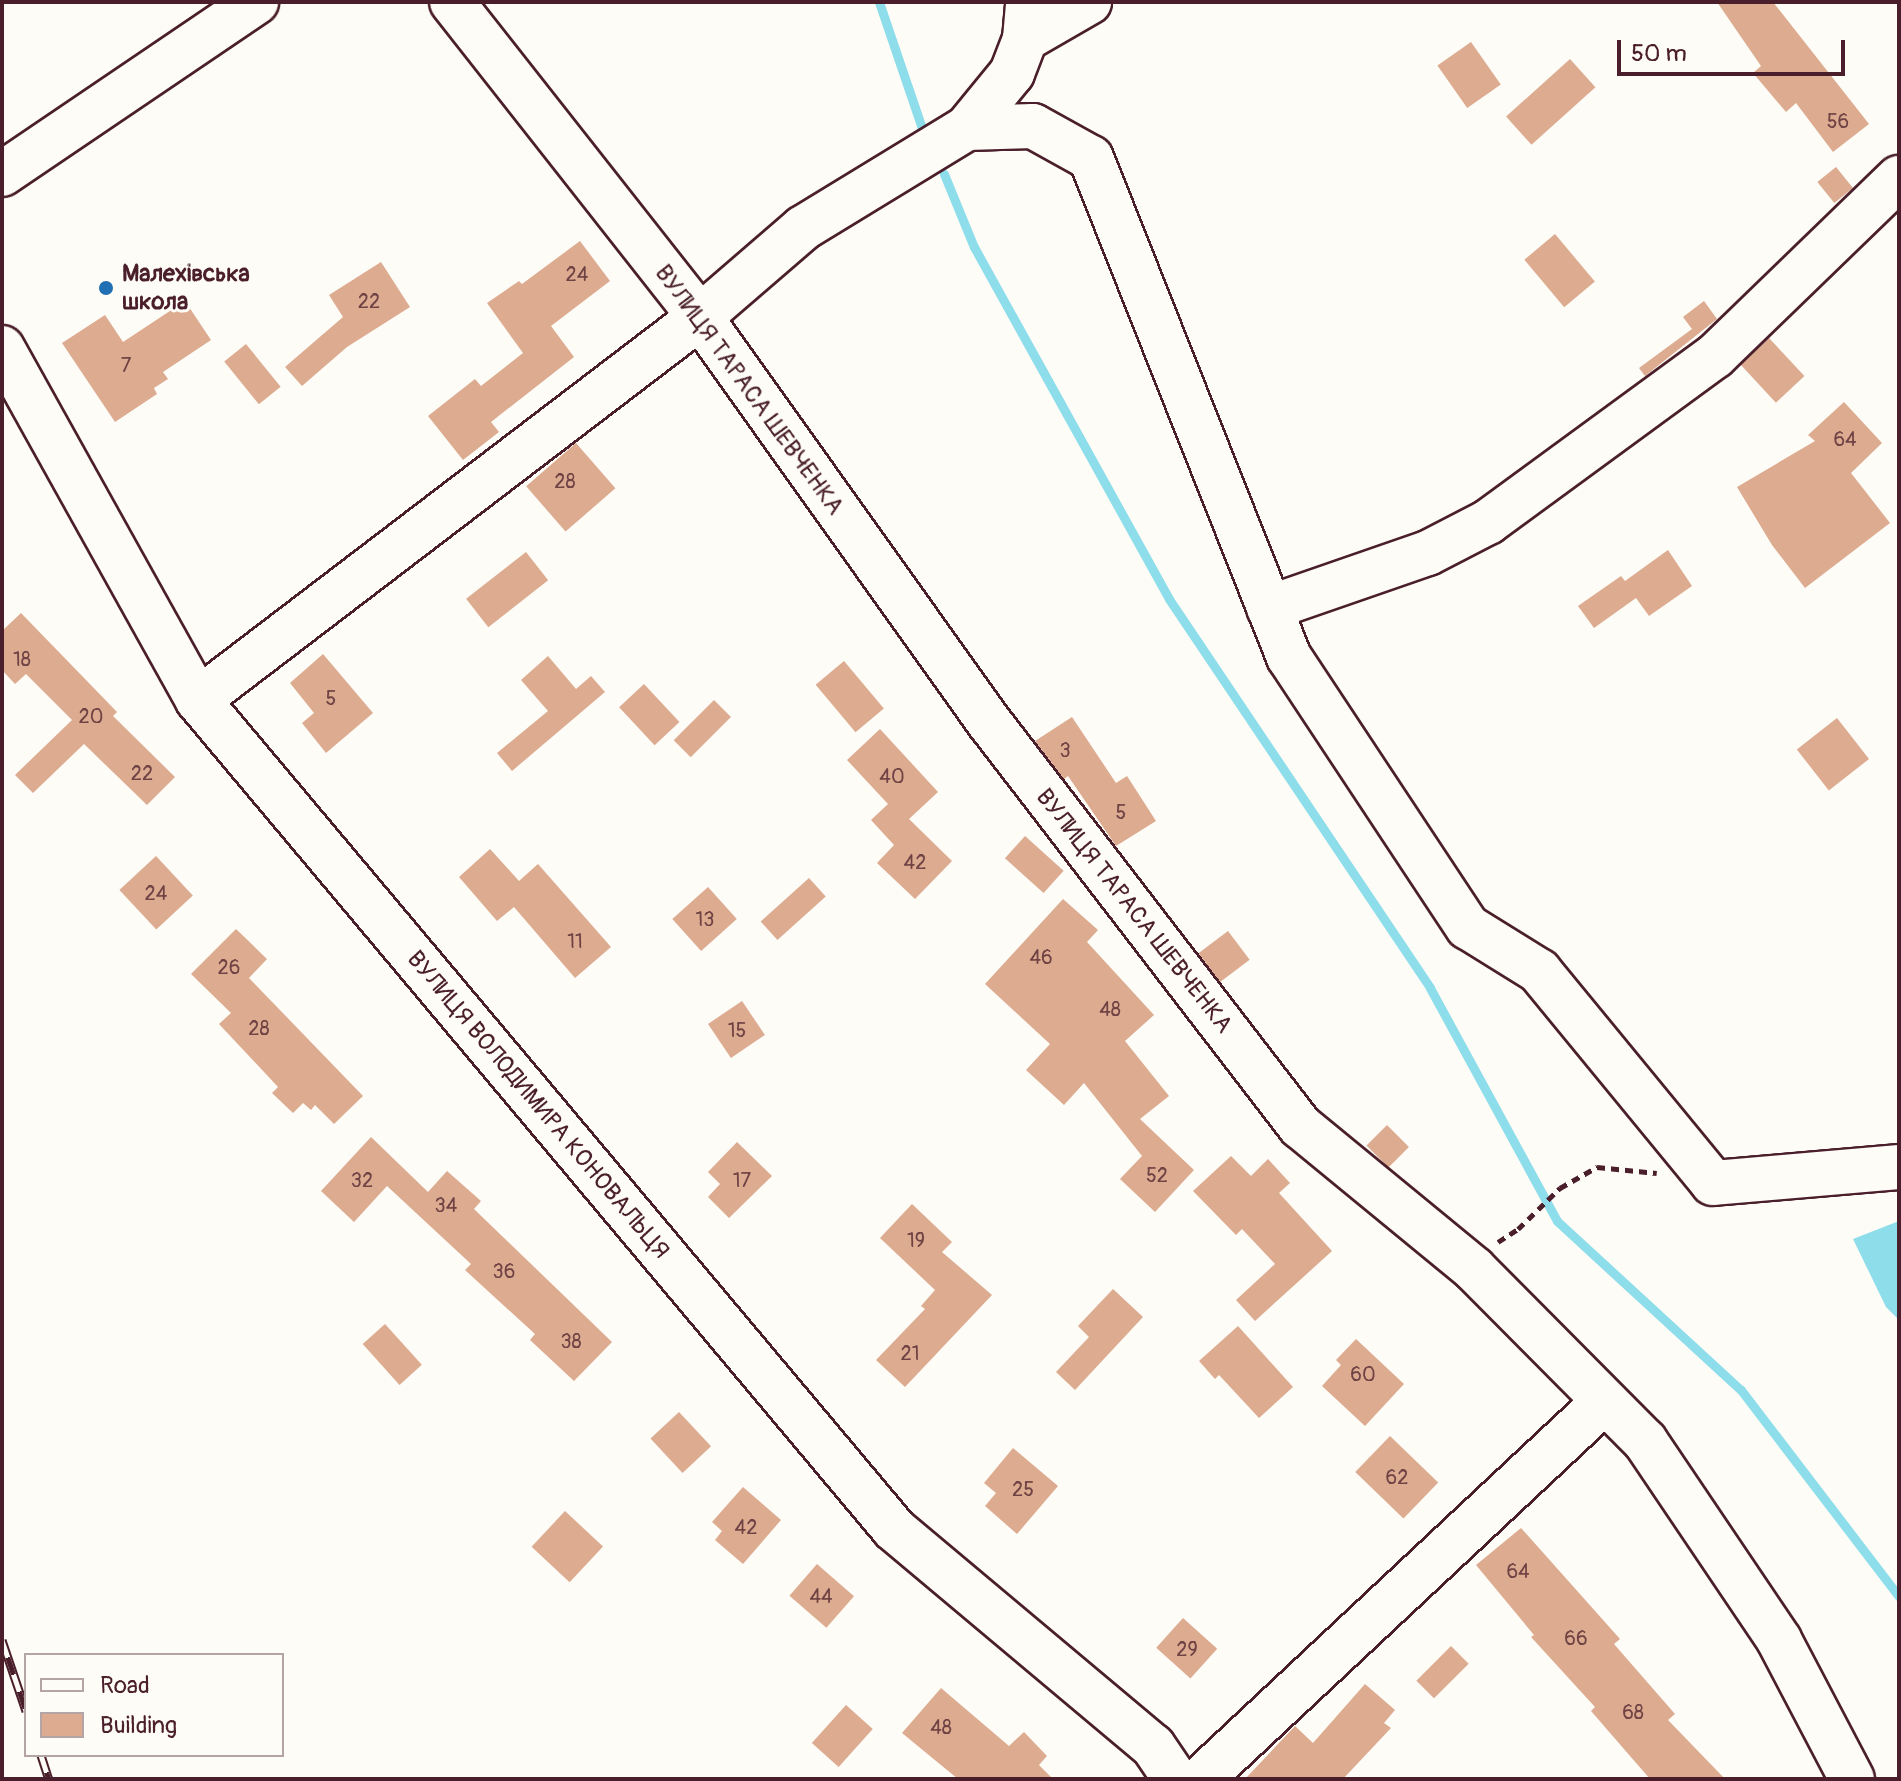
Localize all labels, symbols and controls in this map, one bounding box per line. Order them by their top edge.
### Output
scale bar [1621,24,1849,74]
text: 50 m [1631,39,1687,68]
house number: 56 [1827,109,1849,133]
street label: ВУЛИЦЯ ТАРАСА ШЕВЧЕНКА [649,259,849,521]
place label: Малехівська школа [122,260,250,316]
house number: 24 [566,262,588,286]
marker: Малехівська школа [97,279,115,297]
house number: 22 [358,289,380,313]
house number: 7 [121,353,131,377]
house number: 64 [1833,427,1857,451]
house number: 28 [554,469,576,493]
house number: 18 [13,647,31,671]
house number: 5 [326,686,336,710]
house number: 20 [79,704,103,728]
house number: 3 [1059,738,1071,762]
house number: 22 [131,761,153,785]
house number: 40 [879,764,905,788]
street label: ВУЛИЦЯ ТАРАСА ШЕВЧЕНКА [1030,783,1238,1039]
house number: 5 [1116,800,1126,824]
house number: 42 [904,850,926,874]
house number: 24 [145,881,167,905]
house number: 13 [696,907,714,931]
house number: 11 [567,929,583,953]
street label: ВУЛИЦЯ ВОЛОДИМИРА КОНОВАЛЬЦЯ [401,945,675,1265]
house number: 46 [1029,945,1053,969]
house number: 26 [218,955,240,979]
house number: 48 [1099,997,1121,1021]
house number: 28 [248,1016,270,1040]
house number: 15 [728,1018,746,1042]
house number: 52 [1146,1163,1168,1187]
house number: 32 [351,1168,373,1192]
house number: 17 [733,1168,751,1192]
house number: 34 [435,1193,457,1217]
house number: 19 [907,1228,925,1252]
house number: 36 [493,1259,515,1283]
house number: 38 [560,1329,582,1353]
house number: 21 [901,1341,919,1365]
house number: 60 [1350,1362,1376,1386]
house number: 62 [1386,1465,1408,1489]
house number: 25 [1012,1477,1034,1501]
house number: 42 [735,1515,757,1539]
house number: 64 [1506,1559,1530,1583]
house number: 44 [809,1584,833,1608]
house number: 66 [1564,1626,1588,1650]
house number: 29 [1176,1637,1198,1661]
legend [24,1653,284,1757]
text: Road [100,1671,150,1700]
house number: 68 [1622,1700,1644,1724]
text: Building [100,1711,177,1740]
house number: 48 [930,1715,952,1739]

